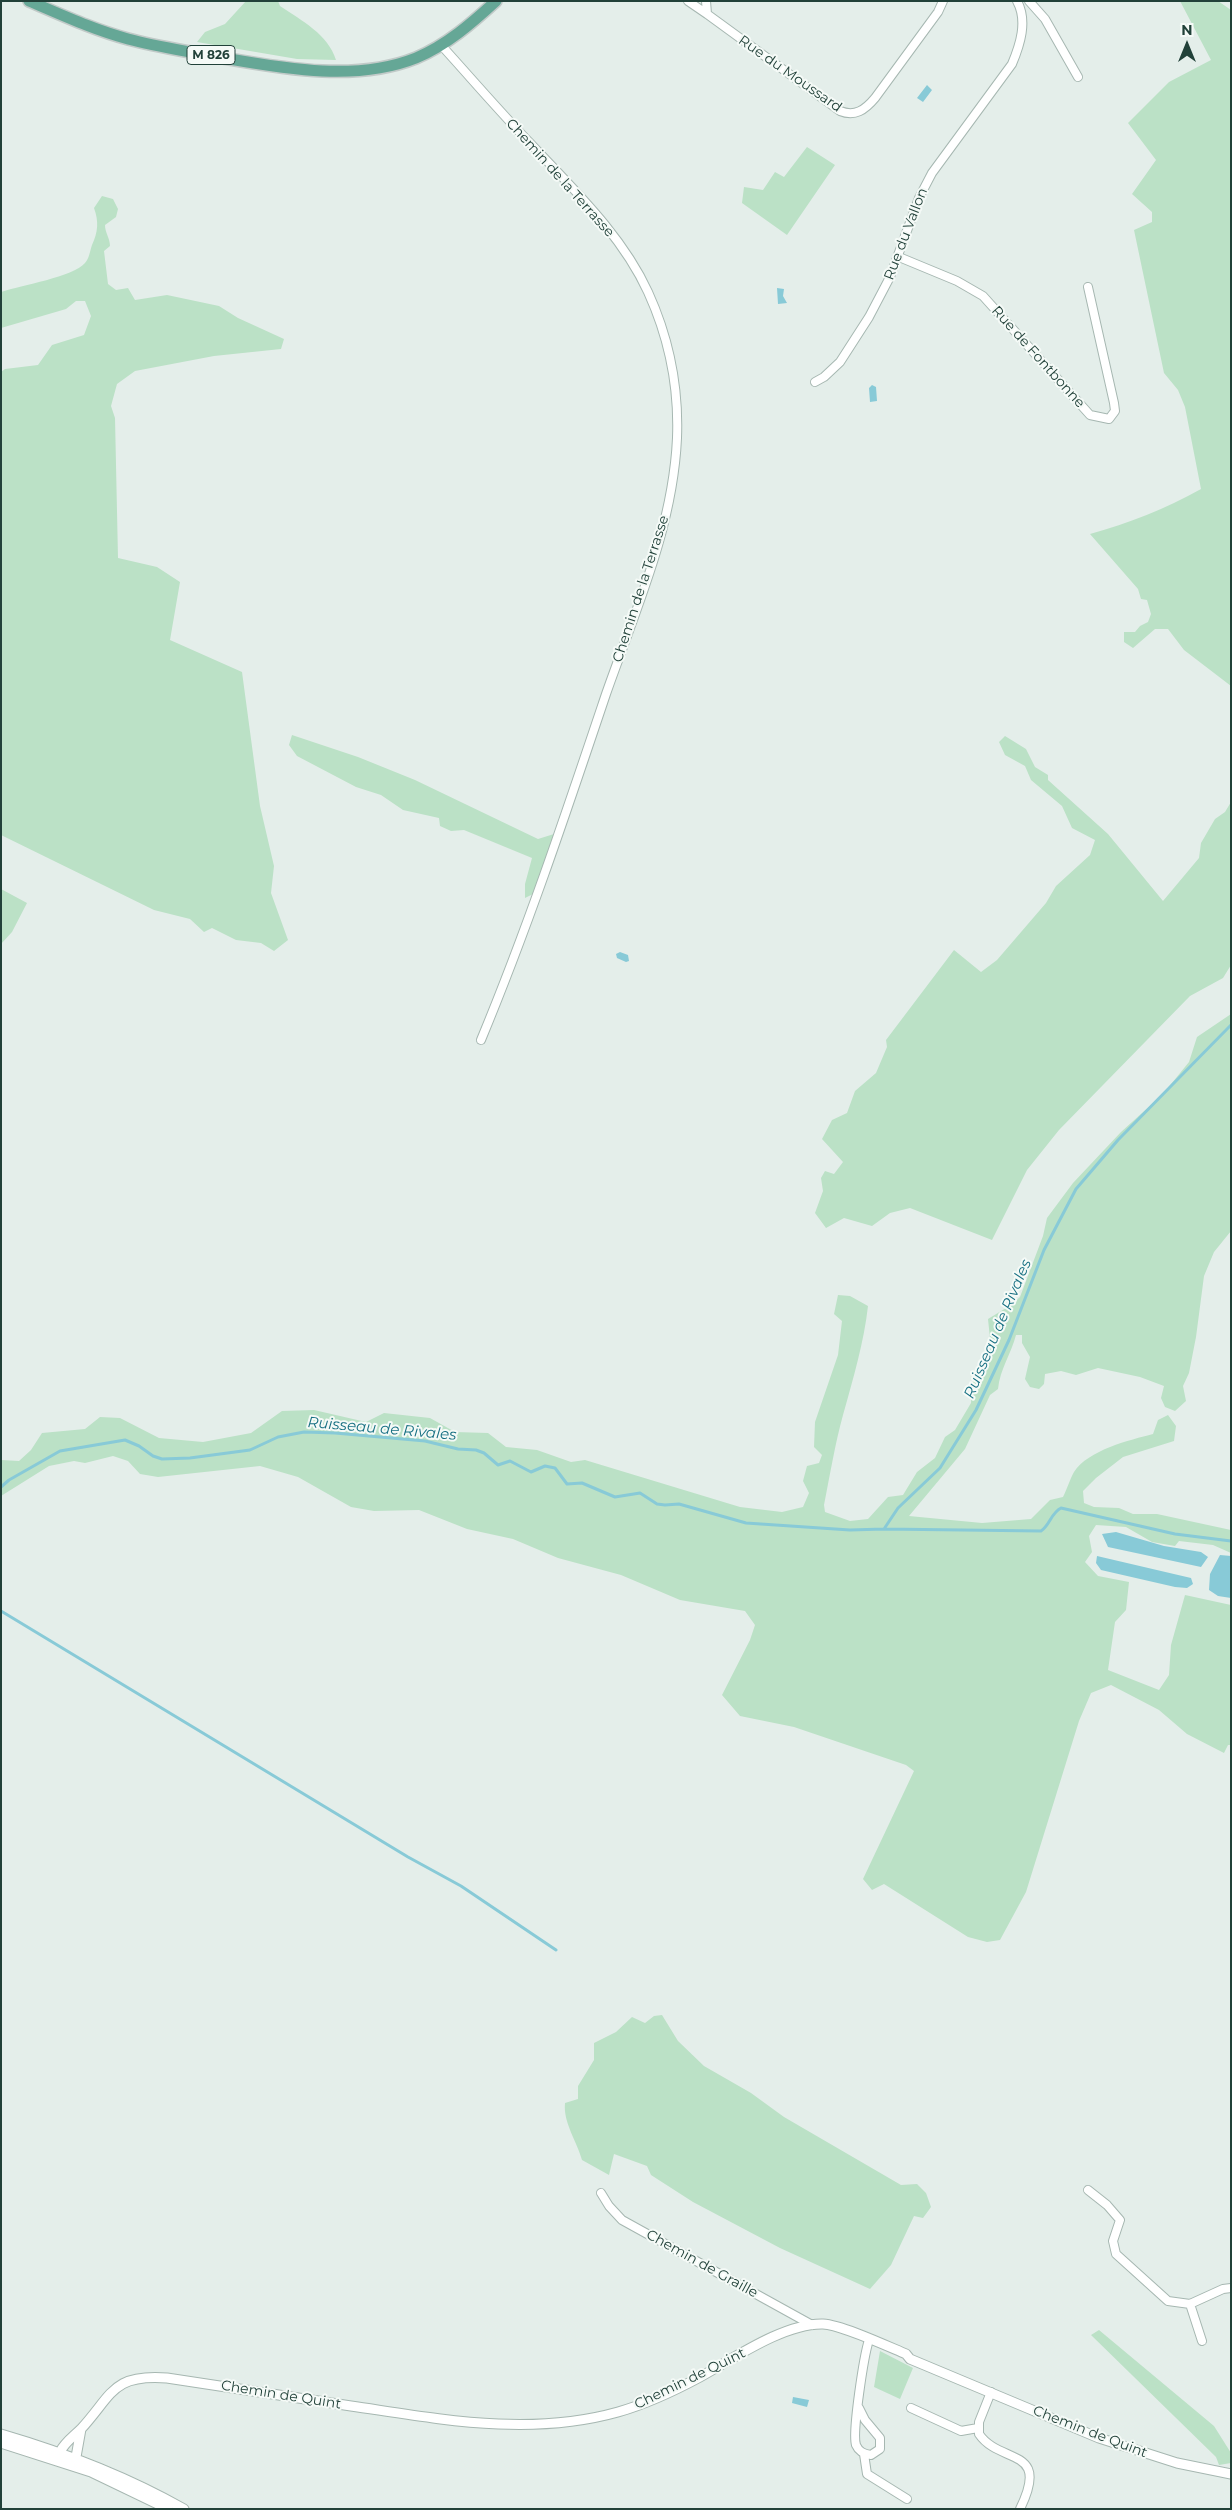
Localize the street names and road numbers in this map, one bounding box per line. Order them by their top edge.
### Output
street label: Rue du Moussard [735,32,845,116]
road number: M 826 [187,46,235,64]
street label: Chemin de la Terrasse [502,115,618,241]
street label: Rue du Vallon [881,186,931,282]
street label: Rue de Fontbonne [988,303,1088,411]
street label: Chemin de la Terrasse [609,513,673,665]
street label: Chemin de Graille [643,2226,761,2302]
street label: Chemin de Quint [632,2345,748,2413]
street label: Chemin de Quint [220,2377,342,2413]
street label: Chemin de Quint [1030,2402,1150,2462]

